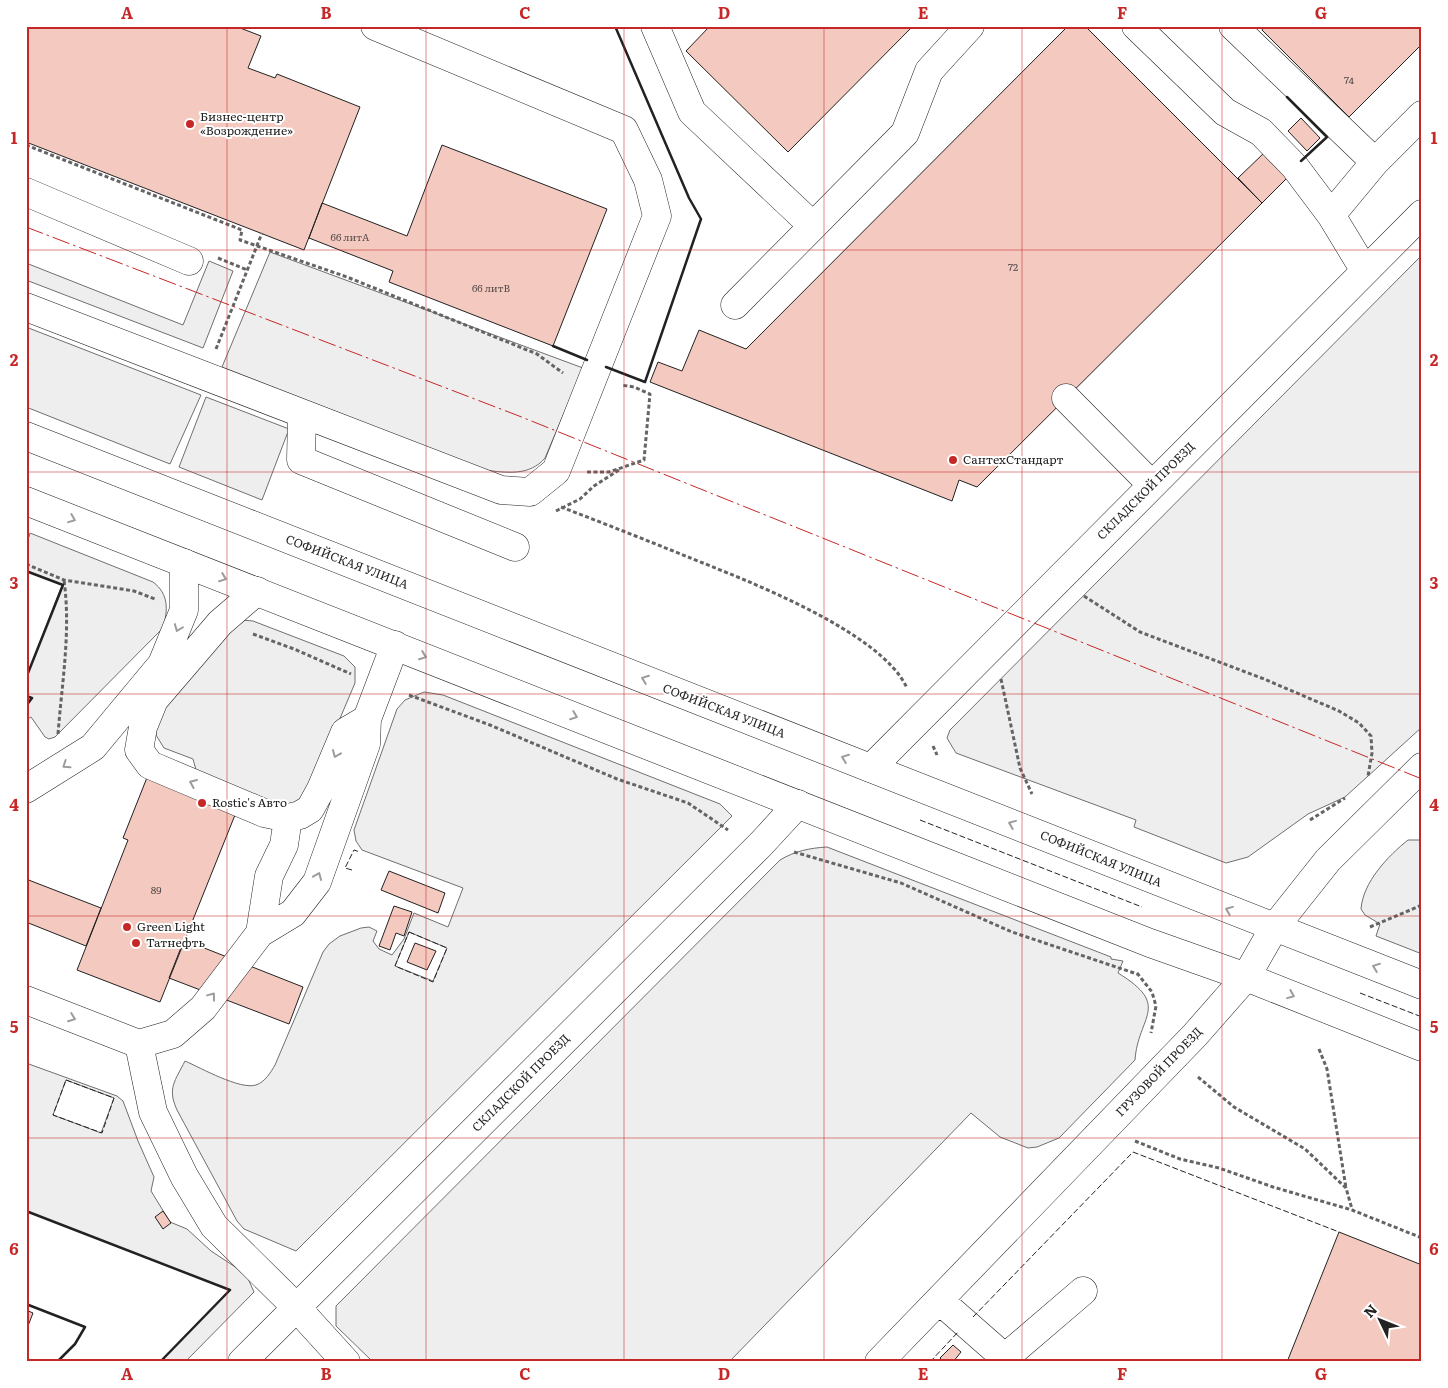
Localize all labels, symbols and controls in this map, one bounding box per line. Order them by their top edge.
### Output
text: A [121,0,133,24]
text: B [320,0,332,24]
text: C [519,0,531,24]
text: D [718,0,730,24]
text: E [918,0,929,24]
text: F [1117,0,1127,24]
text: G [1315,0,1327,24]
house number: 74 [1344,72,1354,87]
place label: Бизнес-центр «Возрождение» [200,107,293,139]
marker: Бизнес-центр «Возрождение» [184,118,196,130]
text: 1 [11,125,18,149]
text: 1 [1431,125,1438,149]
house number: 66 литА [331,229,370,244]
house number: 72 [1008,259,1018,274]
house number: 66 литВ [472,280,510,295]
text: 2 [10,347,19,371]
text: 2 [1430,347,1439,371]
street label: СКЛАДСКОЙ ПРОЕЗД [1092,437,1198,543]
place label: СантехСтандарт [963,450,1064,468]
marker: СантехСтандарт [947,454,959,466]
one-way arrow [67,513,75,523]
street label: СОФИЙСКАЯ УЛИЦА [283,529,411,593]
text: 3 [10,570,19,594]
text: 3 [1430,570,1439,594]
one-way arrow [218,572,227,582]
one-way arrow [174,623,184,632]
one-way arrow [418,650,427,660]
one-way arrow [641,675,650,686]
street label: СОФИЙСКАЯ УЛИЦА [660,678,788,742]
one-way arrow [570,710,578,720]
one-way arrow [332,749,342,758]
one-way arrow [841,754,850,764]
one-way arrow [63,759,72,768]
one-way arrow [189,779,198,789]
text: 4 [9,792,19,816]
text: 4 [1429,792,1439,816]
place label: Rostic's Авто [212,793,287,811]
marker: Rostic's Авто [196,797,208,809]
one-way arrow [1008,820,1017,831]
street label: СОФИЙСКАЯ УЛИЦА [1038,825,1165,891]
one-way arrow [312,872,323,881]
house number: 89 [151,882,161,897]
one-way arrow [1225,906,1233,916]
place label: Green Light [137,917,205,935]
marker: Green Light [121,921,133,933]
place label: Татнефть [146,933,206,951]
marker: Татнефть [130,937,142,949]
one-way arrow [1373,963,1381,973]
one-way arrow [1286,989,1295,1000]
one-way arrow [207,993,215,1002]
one-way arrow [67,1012,76,1022]
text: 5 [10,1014,19,1038]
text: 5 [1430,1014,1439,1038]
street label: ГРУЗОВОЙ ПРОЕЗД [1111,1022,1206,1120]
street label: СКЛАДСКОЙ ПРОЕЗД [467,1029,573,1135]
text: 6 [9,1236,19,1260]
text: 6 [1429,1236,1439,1260]
north arrow [1356,1296,1406,1346]
text: N [1358,1299,1381,1322]
text: A [121,1361,133,1385]
text: B [320,1361,332,1385]
text: C [519,1361,531,1385]
text: D [718,1361,730,1385]
text: E [918,1361,929,1385]
text: F [1117,1361,1127,1385]
text: G [1315,1361,1327,1385]

